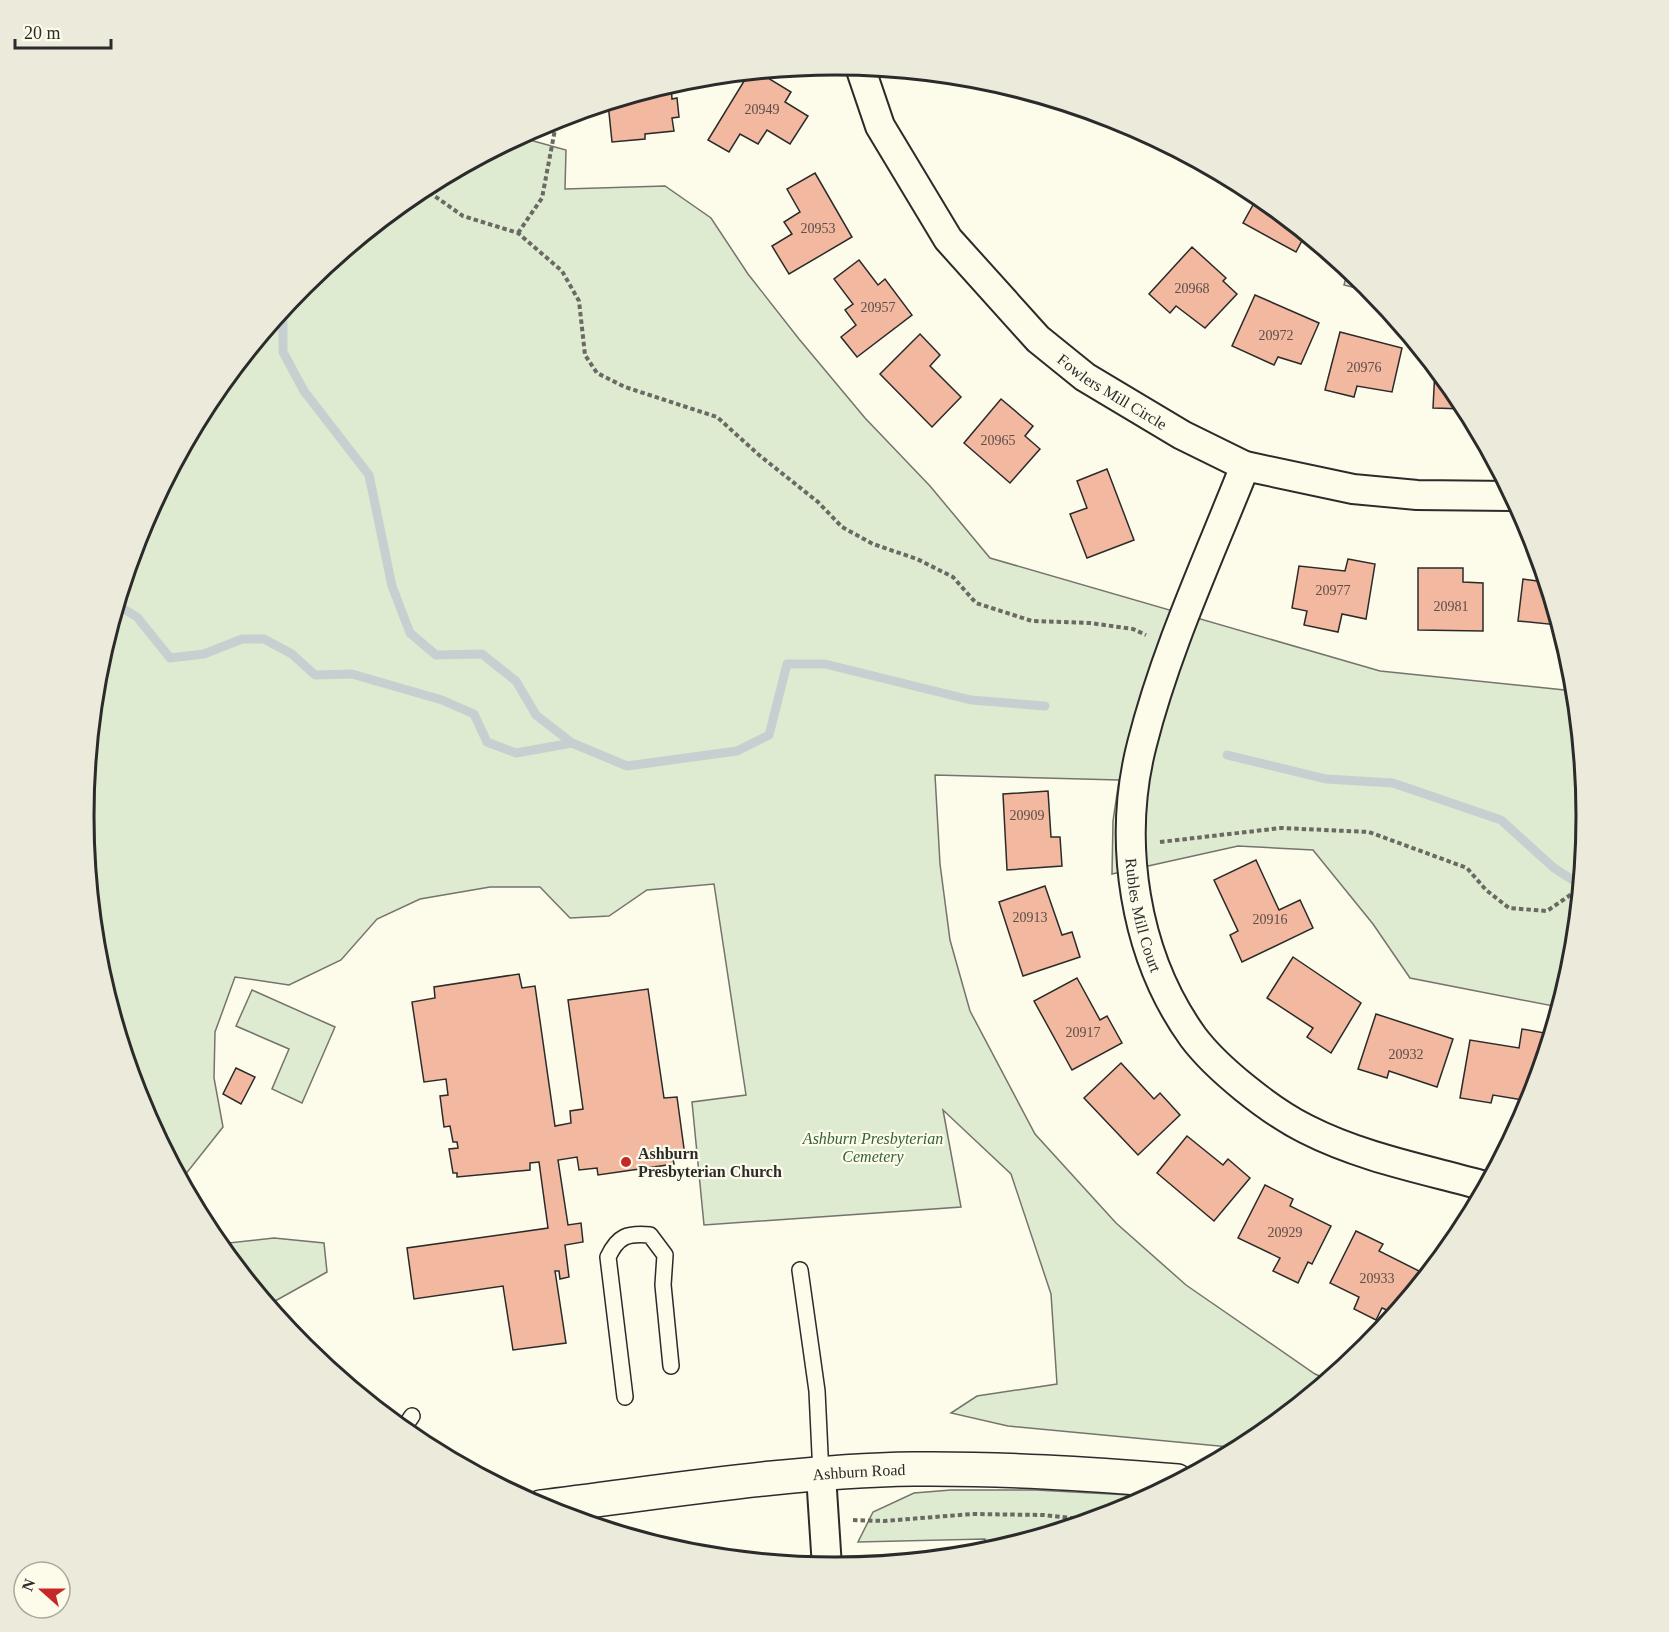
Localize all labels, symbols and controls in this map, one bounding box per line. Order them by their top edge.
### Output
scale bar [15,12,111,50]
text: 20 m [24,23,61,43]
house number: 20949 [745,102,780,117]
house number: 20953 [801,221,836,236]
house number: 20968 [1175,281,1210,296]
house number: 20957 [861,300,896,315]
house number: 20972 [1259,328,1294,343]
street label: Fowlers Mill Circle [1055,350,1170,433]
house number: 20976 [1347,360,1382,375]
house number: 20965 [981,433,1016,448]
house number: 20977 [1316,583,1351,598]
house number: 20981 [1434,599,1469,614]
house number: 20909 [1010,808,1045,823]
street label: Rubles Mill Court [1123,857,1165,975]
house number: 20913 [1013,910,1048,925]
house number: 20916 [1253,912,1288,927]
house number: 20917 [1066,1025,1101,1040]
house number: 20932 [1389,1047,1424,1062]
park label: Ashburn Presbyterian Cemetery [802,1130,943,1166]
place label: Ashburn Presbyterian Church [638,1145,782,1181]
marker: Ashburn Presbyterian Church [619,1155,633,1169]
house number: 20929 [1268,1225,1303,1240]
house number: 20933 [1360,1271,1395,1286]
street label: Ashburn Road [812,1461,906,1483]
north arrow [12,1560,72,1620]
text: N [18,1576,39,1593]

